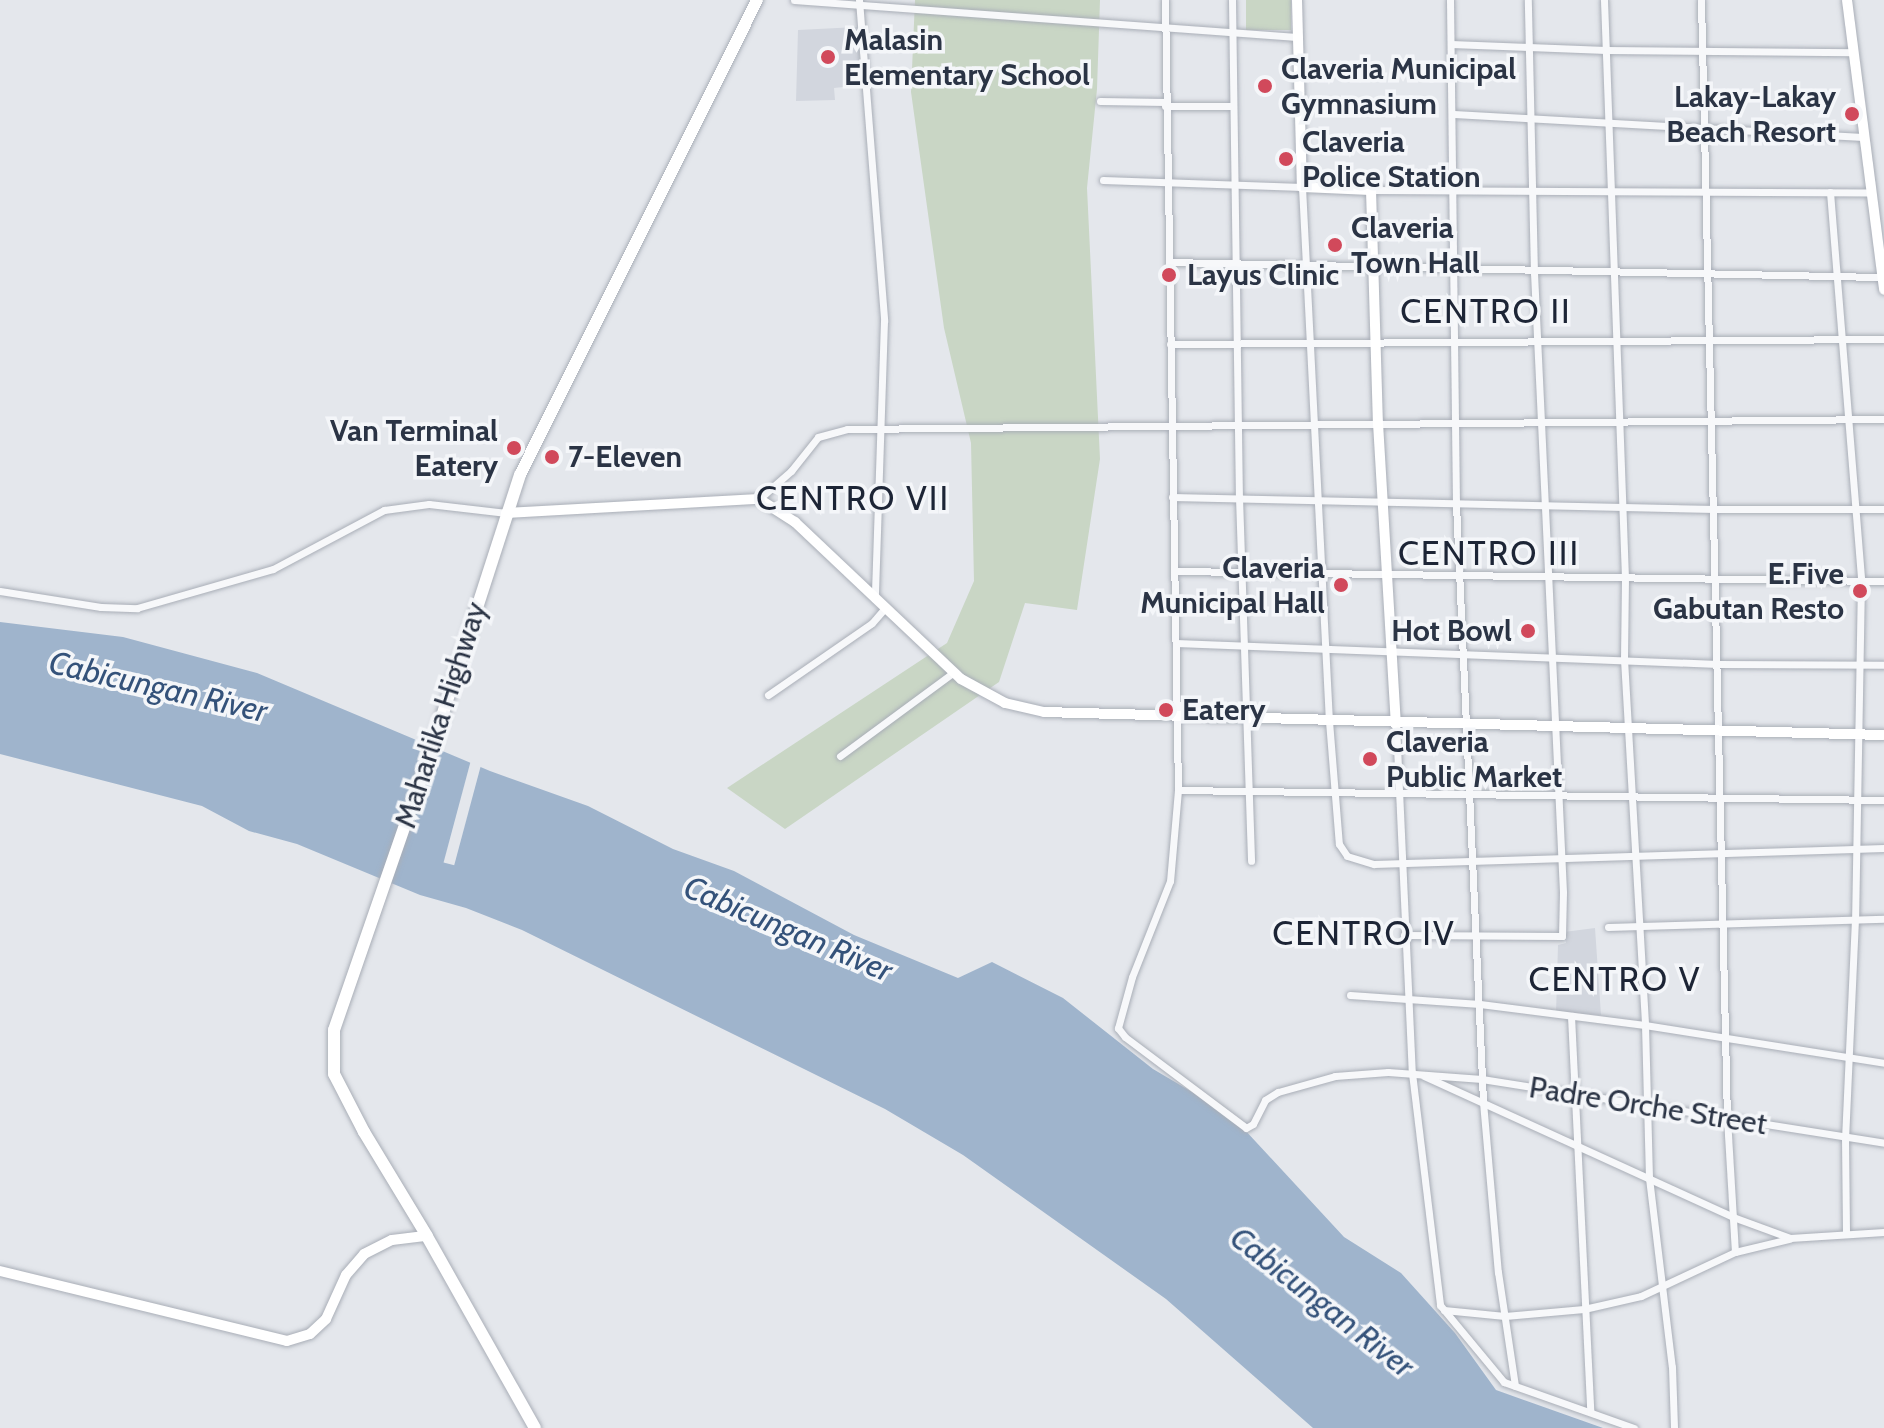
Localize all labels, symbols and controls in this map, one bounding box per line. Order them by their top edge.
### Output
place label: Malasin Elementary School [844,22,1090,92]
marker: Malasin Elementary School [819,48,837,66]
place label: Claveria Municipal Gymnasium [1281,51,1516,122]
marker: Claveria Municipal Gymnasium [1256,77,1274,95]
place label: Lakay-Lakay Beach Resort [1666,79,1836,150]
marker: Lakay-Lakay Beach Resort [1843,105,1861,123]
place label: Claveria Police Station [1302,124,1481,194]
marker: Claveria Police Station [1277,150,1295,168]
place label: Claveria Town Hall [1351,210,1480,280]
marker: Claveria Town Hall [1326,236,1344,254]
place label: Layus Clinic [1187,257,1339,293]
marker: Layus Clinic [1158,264,1180,286]
district label: CENTRO II [1400,292,1572,332]
place label: Van Terminal Eatery [330,413,498,484]
marker: Van Terminal Eatery [505,439,523,457]
place label: 7-Eleven [568,439,682,475]
marker: 7-Eleven [543,448,561,466]
district label: CENTRO VII [756,479,950,519]
district label: CENTRO III [1398,534,1580,574]
place label: Claveria Municipal Hall [1140,550,1325,620]
place label: E.Five Gabutan Resto [1653,556,1844,626]
marker: Claveria Municipal Hall [1332,576,1350,594]
marker: E.Five Gabutan Resto [1851,582,1869,600]
street label: Maharlika Highway [388,597,494,833]
place label: Hot Bowl [1391,613,1512,649]
marker: Hot Bowl [1519,622,1537,640]
water label: Cabicungan River [45,643,271,731]
place label: Eatery [1182,692,1266,728]
marker: Eatery [1157,701,1175,719]
place label: Claveria Public Market [1386,724,1562,794]
marker: Claveria Public Market [1361,750,1379,768]
water label: Cabicungan River [678,868,898,990]
district label: CENTRO IV [1272,914,1456,954]
district label: CENTRO V [1529,960,1701,1000]
street label: Padre Orche Street [1527,1069,1769,1143]
water label: Cabicungan River [1222,1218,1422,1386]

